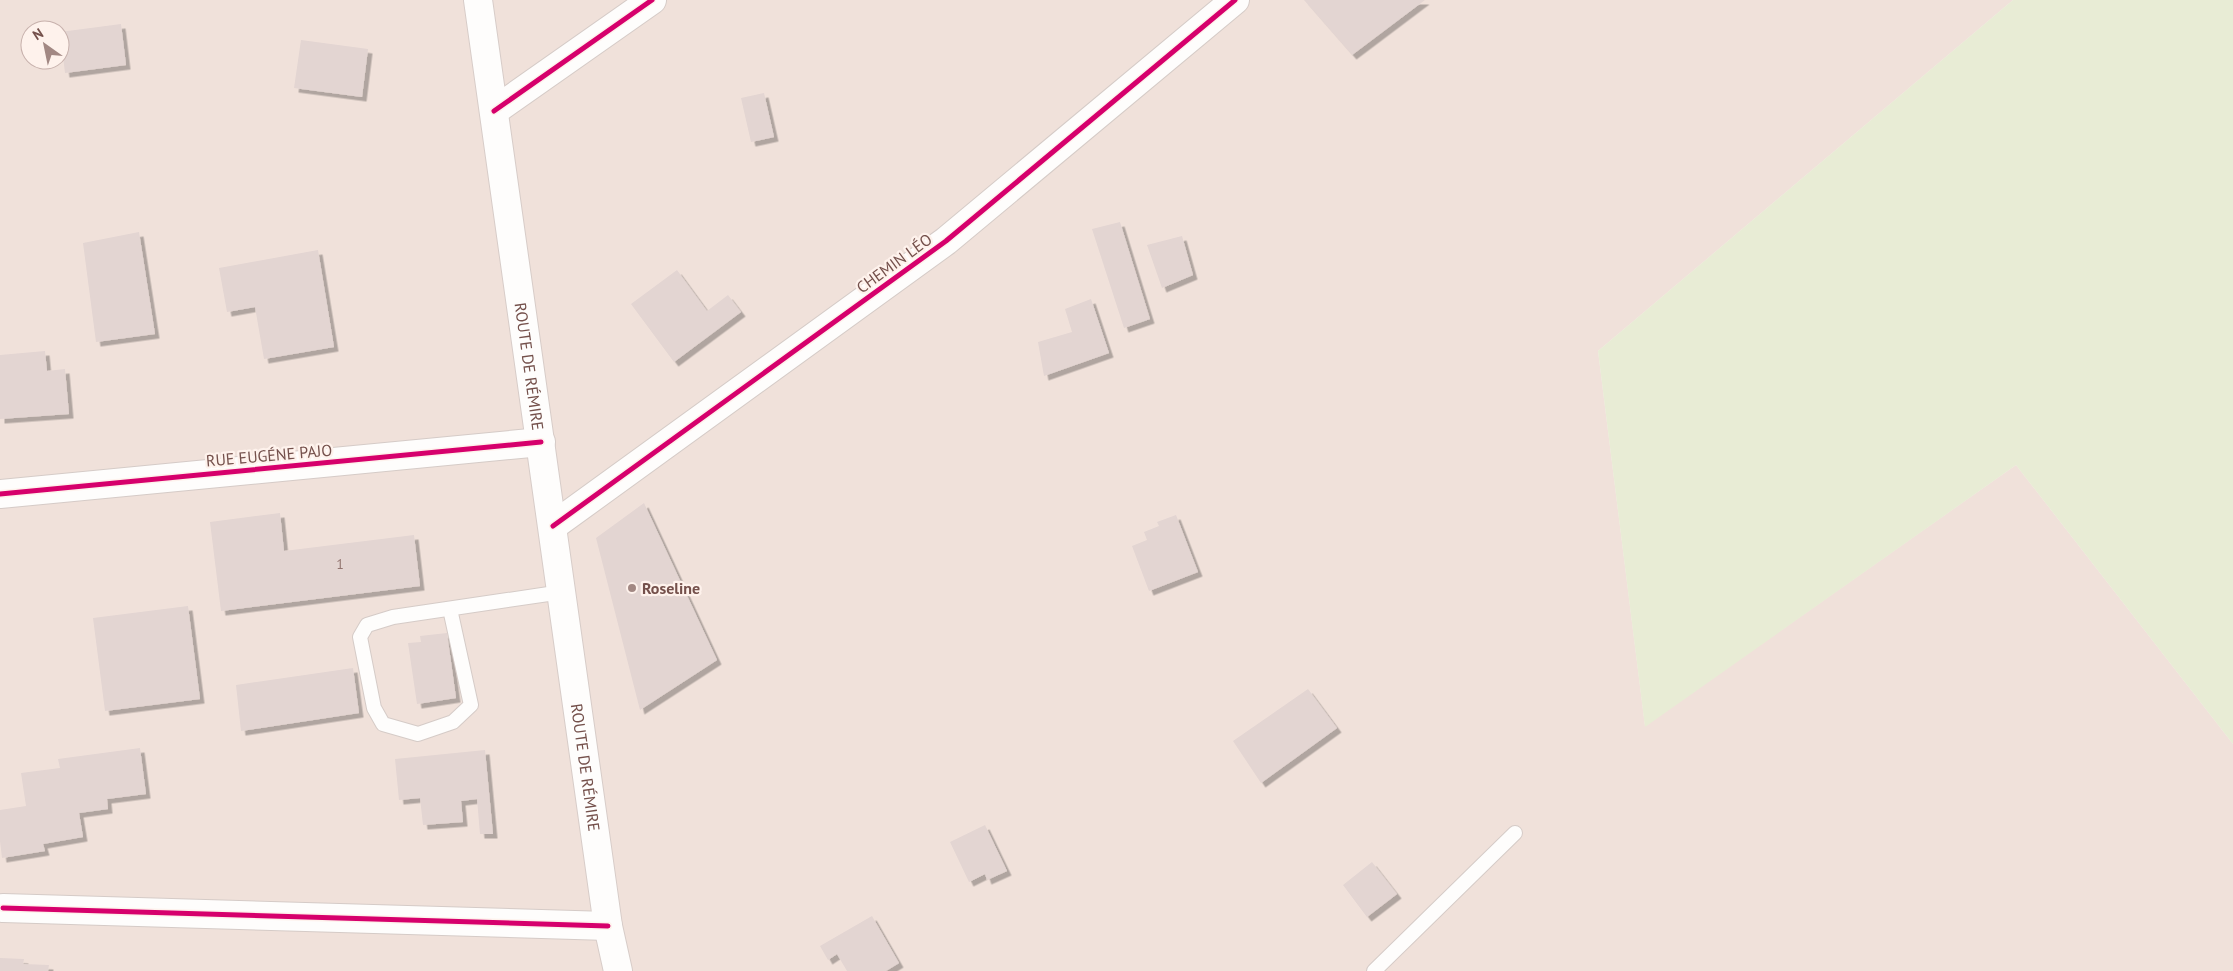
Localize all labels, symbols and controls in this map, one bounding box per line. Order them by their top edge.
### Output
north arrow [20,20,70,70]
text: N [29,24,47,44]
street label: CHEMIN LÉO [852,229,936,297]
street label: ROUTE DE RÉMIRE [511,301,548,432]
street label: RUE EUGÉNE PAJO [205,440,333,470]
house number: 1 [336,555,344,573]
place label: Roseline [642,578,700,598]
marker: Roseline [626,582,638,594]
street label: ROUTE DE RÉMIRE [567,702,605,833]

